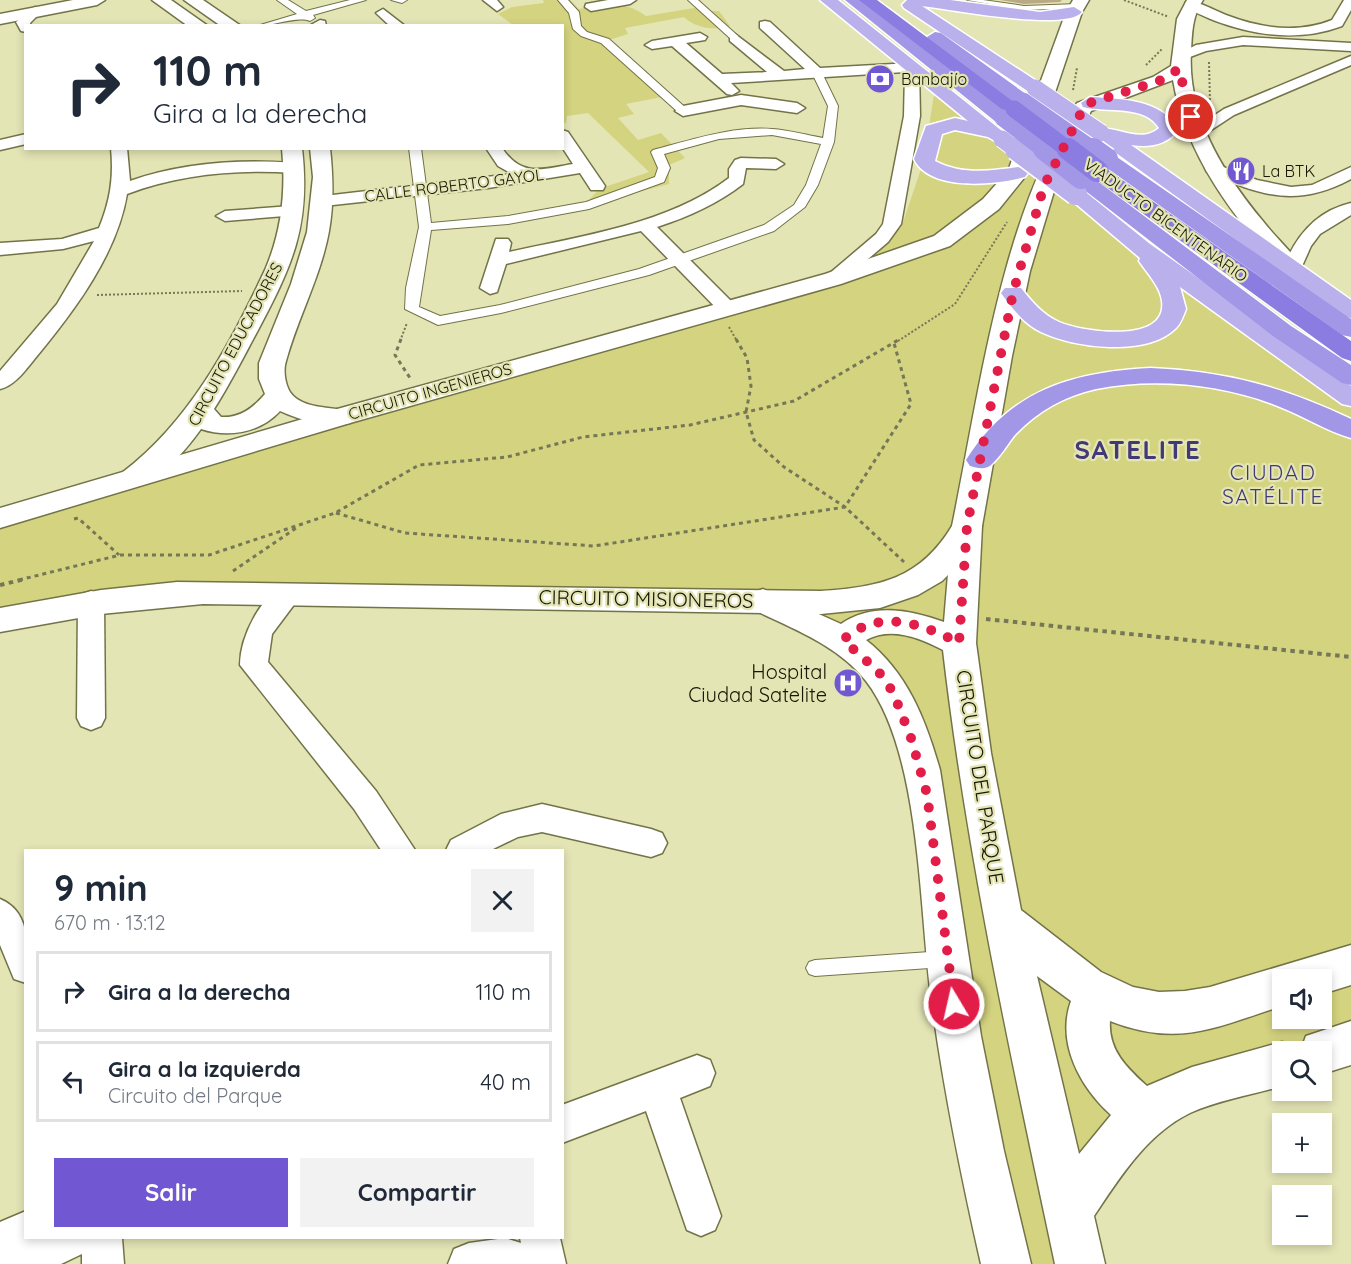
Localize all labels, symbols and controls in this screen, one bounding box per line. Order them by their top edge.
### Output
text: 110 m [153,44,262,97]
icon: right [54,48,132,126]
bank icon: Banbajío [864,63,896,95]
place label: Banbajío [901,69,967,89]
pin [1165,91,1216,142]
text: Gira a la derecha [153,96,367,130]
icon: arrive [1174,100,1207,133]
street label: VIADUCTO BICENTENARIO [1080,154,1252,286]
restaurant icon: La BTK [1225,155,1257,187]
place label: La BTK [1262,161,1315,181]
street label: CALLE ROBERTO GAYOL [363,164,545,206]
street label: CIRCUITO EDUCADORES [183,259,287,429]
street label: CIRCUITO INGENIEROS [346,358,514,424]
district label: SATELITE [1075,433,1201,466]
district label: CIUDAD SATÉLITE [1222,459,1324,509]
street label: CIRCUITO MISIONEROS [538,584,754,613]
place label: Hospital Ciudad Satelite [688,659,827,707]
hospital icon: Hospital Ciudad Satelite [832,667,864,699]
street label: CIRCUITO DEL PARQUE [951,668,1010,886]
text: 9 min [54,865,148,910]
button: close [471,869,534,932]
text: 670 m · 13:12 [54,910,166,935]
map controls [1272,969,1332,1245]
button: sound [1272,969,1332,1029]
position arrow [922,972,986,1036]
icon: right [57,975,90,1008]
text: Gira a la derecha [108,978,291,1006]
text: 110 m [476,978,531,1006]
button: search [1272,1041,1332,1101]
text: Gira a la izquierda [108,1055,301,1083]
icon: left [57,1065,90,1098]
text: 40 m [480,1068,531,1096]
text: Circuito del Parque [108,1083,282,1108]
button: + [1272,1113,1332,1173]
button: Salir [54,1158,288,1227]
button: Compartir [300,1158,534,1227]
button: − [1272,1185,1332,1245]

